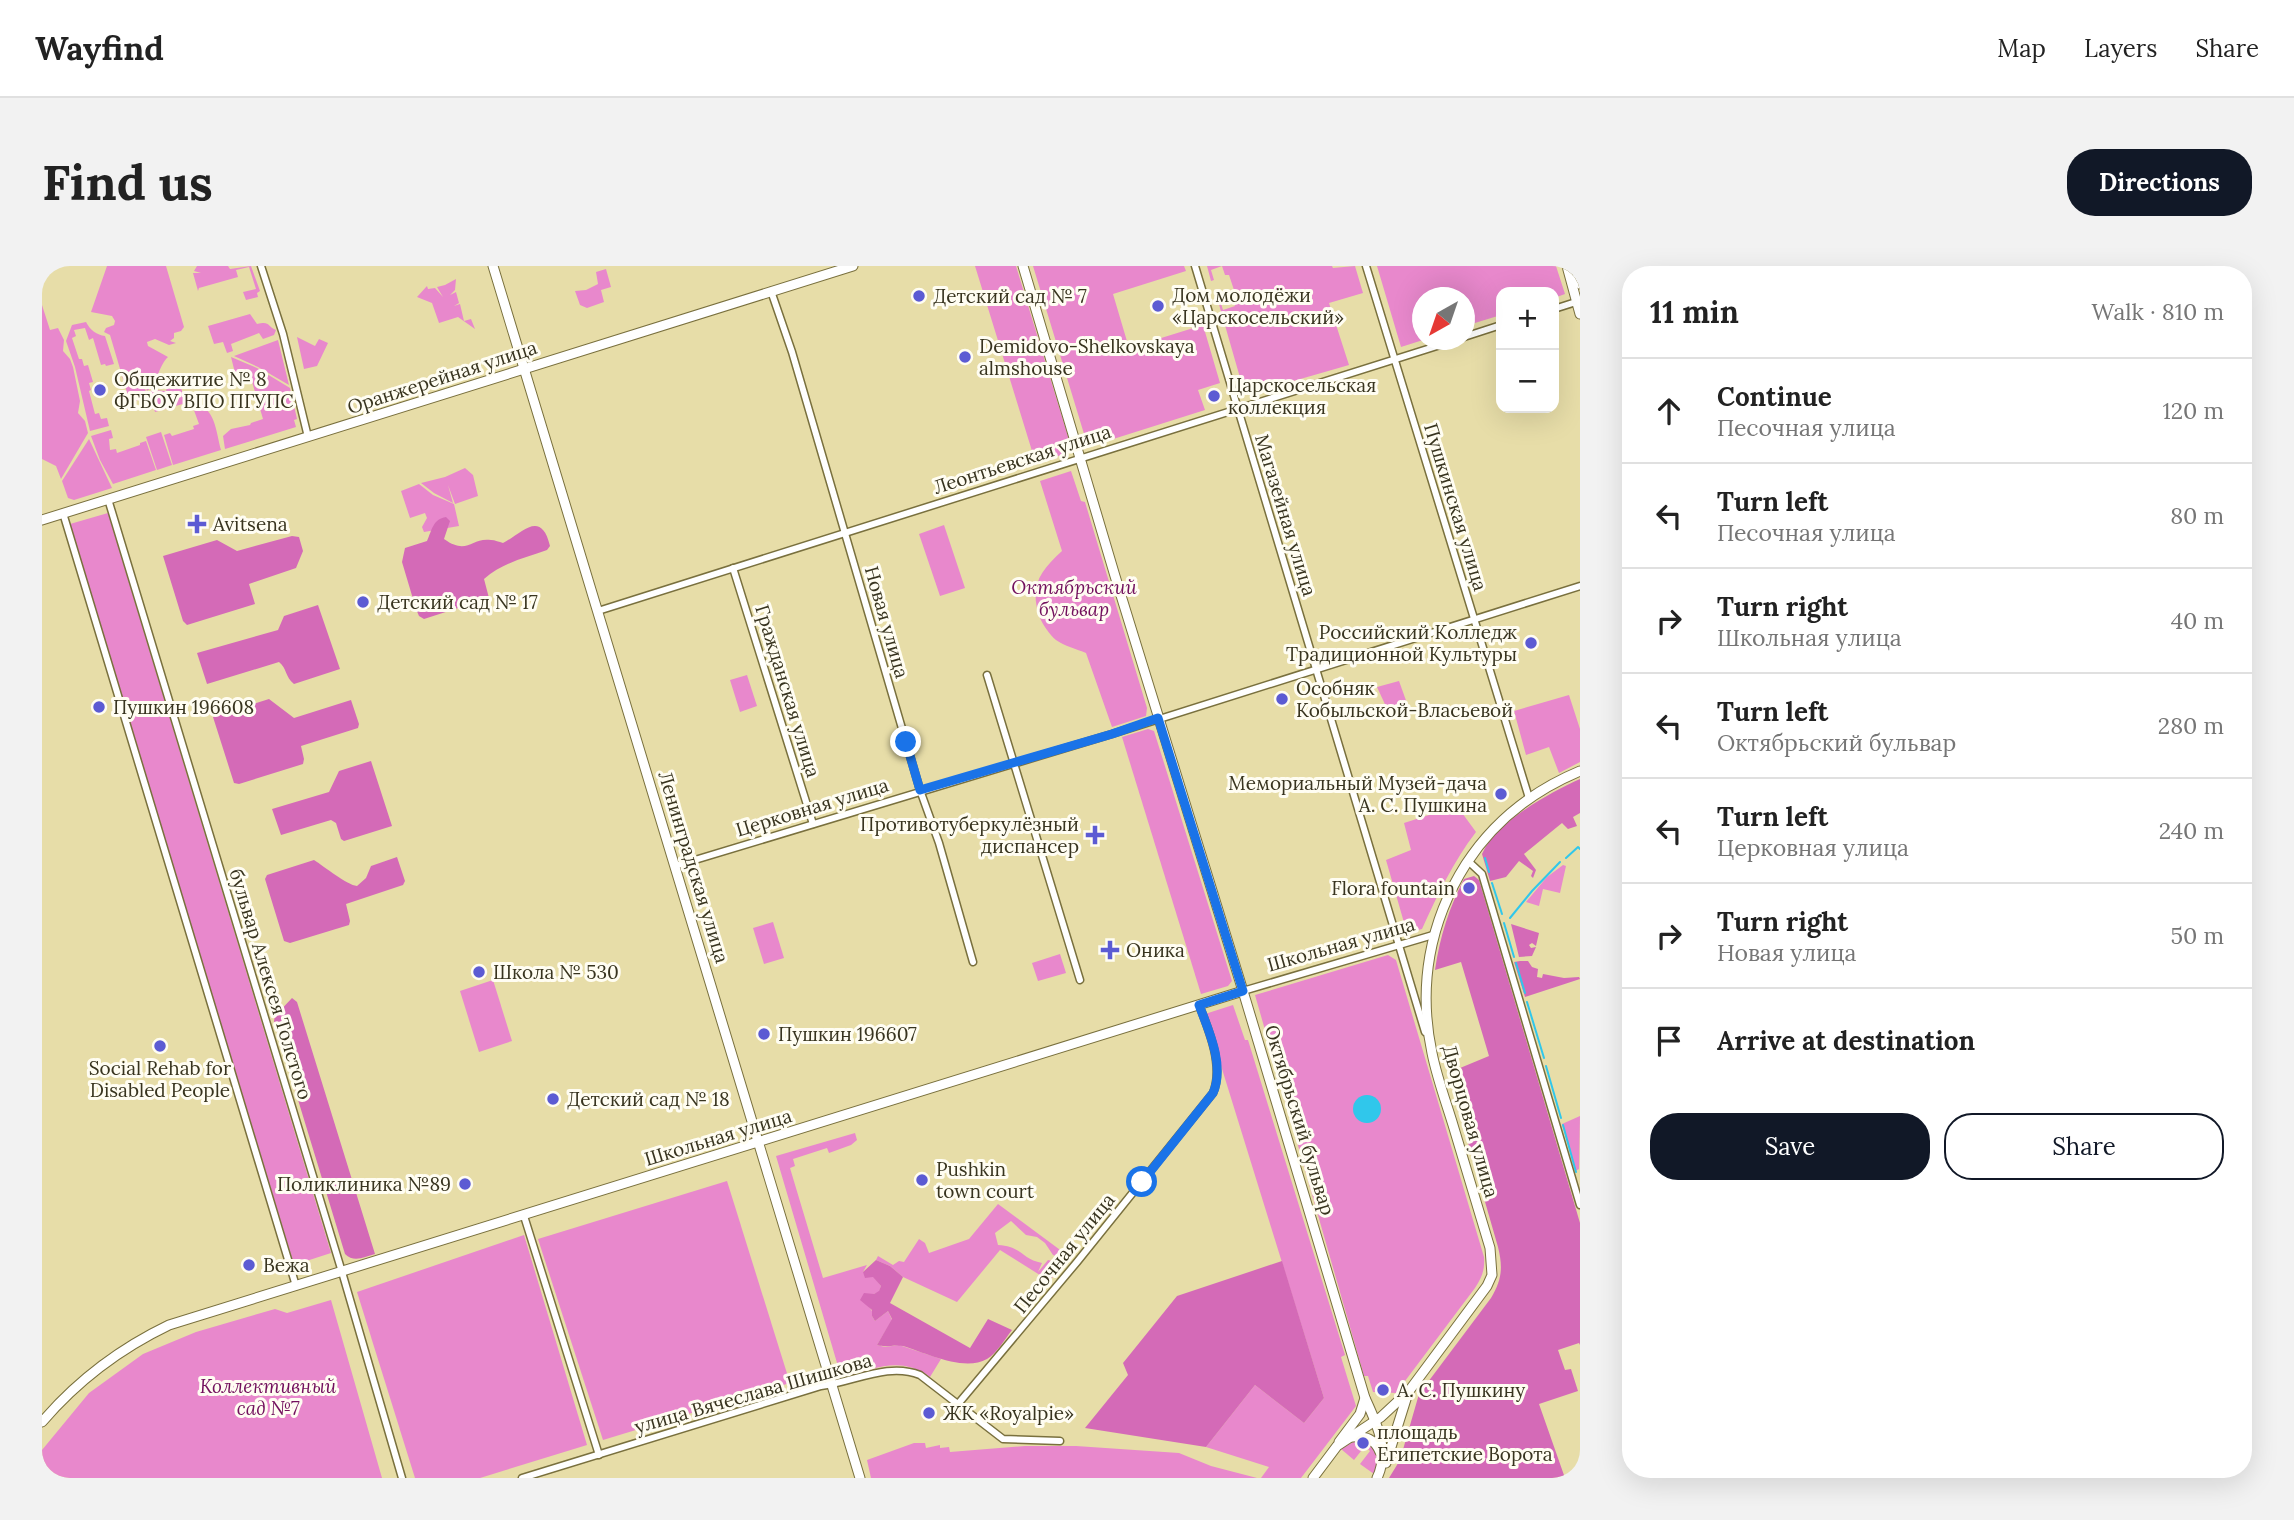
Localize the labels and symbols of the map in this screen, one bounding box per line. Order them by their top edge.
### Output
place label: Дом молодёжи «Царскосельский» [1172,283,1344,329]
place label: Детский сад № 7 [933,284,1087,308]
north arrow [1412,287,1475,350]
marker: Детский сад № 7 [911,288,927,304]
marker: Дом молодёжи «Царскосельский» [1150,298,1166,314]
place label: Demidovo-Shelkovskaya almshouse [979,334,1195,380]
street label: Оранжерейная улица [344,335,540,419]
marker: Demidovo-Shelkovskaya almshouse [957,349,973,365]
place label: Общежитие № 8 ФГБОУ ВПО ПГУПС [114,367,294,413]
place label: Царскосельская коллекция [1228,373,1376,419]
marker: Общежитие № 8 ФГБОУ ВПО ПГУПС [92,382,108,398]
marker: Царскосельская коллекция [1206,388,1222,404]
street label: Леонтьевская улица [930,419,1114,499]
street label: Пушкинская улица [1419,420,1493,594]
street label: Магазейная улица [1250,431,1322,599]
place label: Avitsena [212,512,288,536]
marker: Avitsena [187,514,207,534]
street label: Новая улица [860,563,914,681]
park label: Октябрьский бульвар [1011,575,1138,621]
place label: Детский сад № 17 [377,590,538,614]
marker: Детский сад № 17 [355,594,371,610]
street label: Гражданская улица [750,602,826,780]
place label: Российский Колледж Традиционной Культуры [1286,620,1517,666]
marker: Российский Колледж Традиционной Культуры [1523,635,1539,651]
place label: Особняк Кобыльской-Власьевой [1296,676,1513,722]
marker: Особняк Кобыльской-Власьевой [1274,691,1290,707]
place label: Пушкин 196608 [113,695,254,719]
marker: Пушкин 196608 [91,699,107,715]
route end [890,726,921,757]
street label: Ленинградская улица [653,768,735,966]
place label: Мемориальный Музей-дача А. С. Пушкина [1228,771,1487,817]
street label: Церковная улица [733,772,892,842]
marker: Мемориальный Музей-дача А. С. Пушкина [1493,786,1509,802]
place label: Противотуберкулёзный диспансер [860,812,1079,858]
marker: Противотуберкулёзный диспансер [1085,825,1105,845]
street label: бульвар Алексея Толстого [224,866,318,1102]
place label: Flora fountain [1331,876,1455,900]
marker: Flora fountain [1461,880,1477,896]
street label: Школьная улица [1264,911,1418,977]
place label: Оника [1126,938,1185,962]
marker: Оника [1100,940,1120,960]
place label: Школа № 530 [493,960,619,984]
marker: Школа № 530 [471,964,487,980]
place label: Пушкин 196607 [778,1022,917,1046]
street label: Октябрьский бульвар [1260,1022,1340,1218]
marker: Пушкин 196607 [756,1026,772,1042]
marker: Social Rehab for Disabled People [152,1038,168,1054]
street label: Дворцовая улица [1438,1042,1504,1200]
place label: Social Rehab for Disabled People [89,1056,232,1102]
place label: Детский сад № 18 [567,1087,730,1111]
marker: Детский сад № 18 [545,1091,561,1107]
street label: Школьная улица [642,1103,795,1171]
place label: Pushkin town court [936,1157,1035,1203]
route start [1126,1166,1157,1197]
place label: Поликлиника №89 [277,1172,451,1196]
marker: Pushkin town court [914,1172,930,1188]
marker: Поликлиника №89 [457,1176,473,1192]
street label: Песочная улица [1008,1188,1120,1318]
place label: Вежа [263,1253,310,1277]
marker: Вежа [241,1257,257,1273]
street label: улица Вячеслава Шишкова [631,1348,875,1438]
park label: Коллективный сад №7 [200,1374,337,1420]
place label: А. С. Пушкину [1396,1378,1525,1402]
marker: А. С. Пушкину [1375,1382,1391,1398]
place label: ЖК «Royalpie» [943,1401,1074,1425]
marker: ЖК «Royalpie» [921,1405,937,1421]
place label: площадь Египетские Ворота [1377,1420,1553,1466]
marker: площадь Египетские Ворота [1355,1435,1371,1451]

